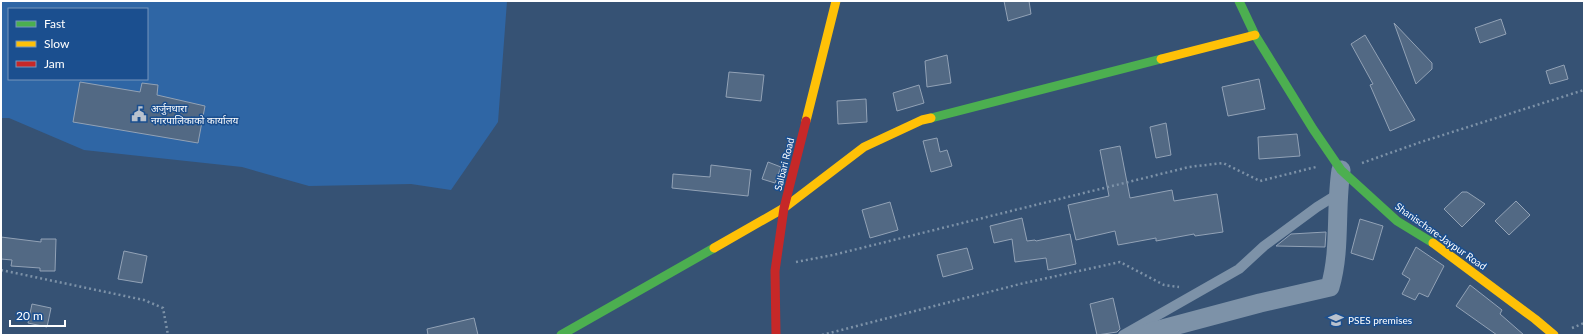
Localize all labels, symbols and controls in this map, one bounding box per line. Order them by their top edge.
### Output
legend [8,8,148,80]
text: Fast [44,16,66,31]
text: Slow [44,36,70,51]
text: Jam [44,56,65,71]
place label: अर्जुनधारा नगरपालिकाको कार्यालय [151,102,238,126]
public building icon: अर्जुनधारा नगरपालिकाको कार्यालय [130,105,148,123]
street label: Salbari Road [772,136,796,192]
street label: Shanischare-Jaypur Road [1393,200,1489,272]
scale bar [10,302,65,328]
text: 20 m [16,308,43,323]
school or university icon: PSES premises [1327,311,1345,329]
place label: PSES premises [1348,314,1412,326]

